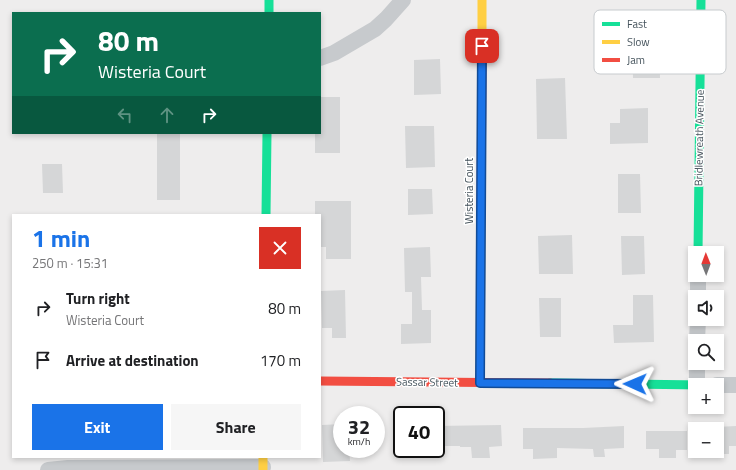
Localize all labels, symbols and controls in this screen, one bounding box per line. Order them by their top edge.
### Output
legend [594,10,726,74]
text: Fast [627,16,647,32]
text: 80 m [98,19,159,62]
icon: right [32,28,84,80]
pin [465,29,499,63]
text: Slow [627,34,650,50]
icon: arrive [471,35,493,57]
text: Jam [627,52,645,68]
text: Wisteria Court [98,58,206,85]
street label: Bridlewreath Avenue [690,89,708,186]
icon: left [114,104,136,126]
icon: ahead [156,104,178,126]
icon: right [198,104,220,126]
street label: Wisteria Court [461,158,477,224]
text: 1 min [32,220,90,256]
button: close [259,227,301,269]
north arrow [688,246,724,282]
map controls [688,246,724,458]
text: 250 m · 15:31 [32,253,108,273]
text: Turn right [66,287,130,310]
button: sound [688,290,724,326]
icon: right [32,297,54,319]
text: 80 m [268,297,301,320]
text: Wisteria Court [66,310,144,330]
button: search [688,334,724,370]
icon: arrive [32,349,54,371]
text: Arrive at destination [66,349,199,372]
text: 170 m [260,349,301,372]
position arrow [614,363,656,405]
street label: Sassar Street [396,373,458,391]
button: + [688,378,724,414]
button: Exit [32,404,163,450]
button: Share [171,404,301,450]
speed limit sign: 40 [393,406,445,458]
text: 32 [348,411,370,442]
button: − [688,422,724,458]
text: km/h [348,434,370,449]

